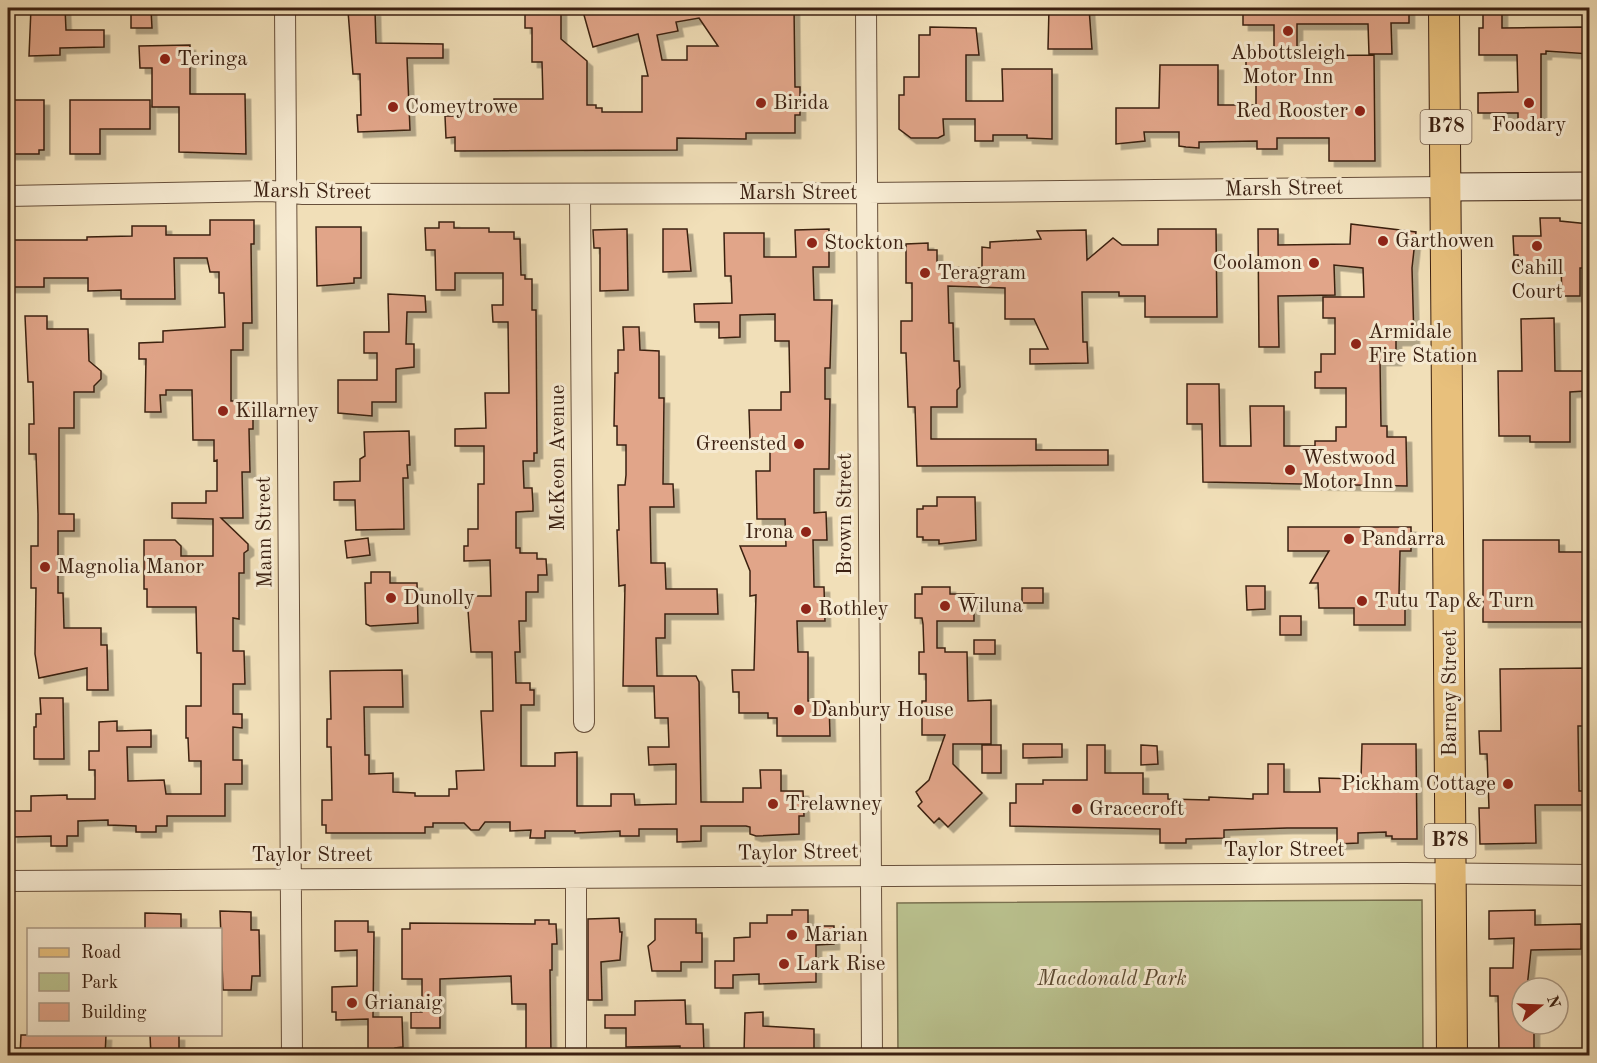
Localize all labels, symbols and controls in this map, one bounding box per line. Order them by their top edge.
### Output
marker: Abbottsleigh Motor Inn [1281,24,1295,38]
place label: Abbottsleigh Motor Inn [1230,43,1346,88]
place label: Teringa [177,49,248,70]
marker: Teringa [158,52,172,66]
place label: Birida [773,93,829,114]
marker: Birida [754,96,768,110]
marker: Foodary [1522,96,1536,110]
place label: Comeytrowe [405,97,518,118]
marker: Comeytrowe [386,100,400,114]
place label: Red Rooster [1236,101,1348,122]
marker: Red Rooster [1353,104,1367,118]
road number: B78 [1420,110,1472,144]
place label: Foodary [1492,115,1566,136]
street label: Marsh Street [1224,177,1344,201]
street label: Marsh Street [252,180,372,204]
street label: Marsh Street [739,183,857,204]
place label: Garthowen [1395,231,1494,252]
place label: Stockton [824,233,904,254]
marker: Garthowen [1376,234,1390,248]
marker: Stockton [805,236,819,250]
marker: Cahill Court [1530,239,1544,253]
place label: Coolamon [1213,253,1302,274]
marker: Coolamon [1307,256,1321,270]
place label: Cahill Court [1511,258,1564,303]
place label: Teragram [937,263,1026,284]
marker: Teragram [918,266,932,280]
place label: Armidale Fire Station [1368,322,1478,367]
marker: Armidale Fire Station [1349,337,1363,351]
street label: McKeon Avenue [548,385,569,531]
place label: Killarney [235,401,319,422]
marker: Killarney [216,404,230,418]
place label: Greensted [696,434,787,455]
marker: Greensted [792,437,806,451]
place label: Westwood Motor Inn [1302,448,1396,493]
street label: Brown Street [835,453,856,575]
marker: Westwood Motor Inn [1283,463,1297,477]
street label: Mann Street [254,476,276,588]
place label: Irona [745,522,794,543]
marker: Irona [799,525,813,539]
place label: Pandarra [1361,529,1445,550]
marker: Pandarra [1342,532,1356,546]
place label: Magnolia Manor [57,557,204,578]
marker: Magnolia Manor [38,560,52,574]
place label: Dunolly [403,588,475,609]
marker: Dunolly [384,591,398,605]
place label: Tutu Tap & Turn [1374,591,1534,612]
marker: Tutu Tap & Turn [1355,594,1369,608]
place label: Wiluna [957,596,1023,617]
place label: Rothley [818,599,889,620]
marker: Wiluna [938,599,952,613]
marker: Rothley [799,602,813,616]
street label: Barney Street [1440,629,1461,757]
place label: Danbury House [811,700,954,721]
marker: Danbury House [792,703,806,717]
place label: Pickham Cottage [1341,774,1496,795]
marker: Pickham Cottage [1501,777,1515,791]
place label: Trelawney [785,794,882,815]
marker: Trelawney [766,797,780,811]
place label: Gracecroft [1089,799,1184,820]
marker: Gracecroft [1070,802,1084,816]
road number: B78 [1424,824,1476,858]
street label: Taylor Street [1223,840,1345,861]
street label: Taylor Street [737,841,859,865]
street label: Taylor Street [251,845,373,866]
place label: Marian [804,925,868,946]
legend [27,928,222,1036]
marker: Marian [785,928,799,942]
text: Road [81,944,121,962]
place label: Lark Rise [796,954,885,975]
marker: Lark Rise [777,957,791,971]
park label: Macdonald Park [1036,969,1187,990]
text: Park [81,974,118,992]
north arrow [1510,976,1570,1036]
place label: Grianaig [364,993,443,1014]
text: N [1543,994,1562,1011]
marker: Grianaig [345,996,359,1010]
text: Building [81,1004,147,1022]

